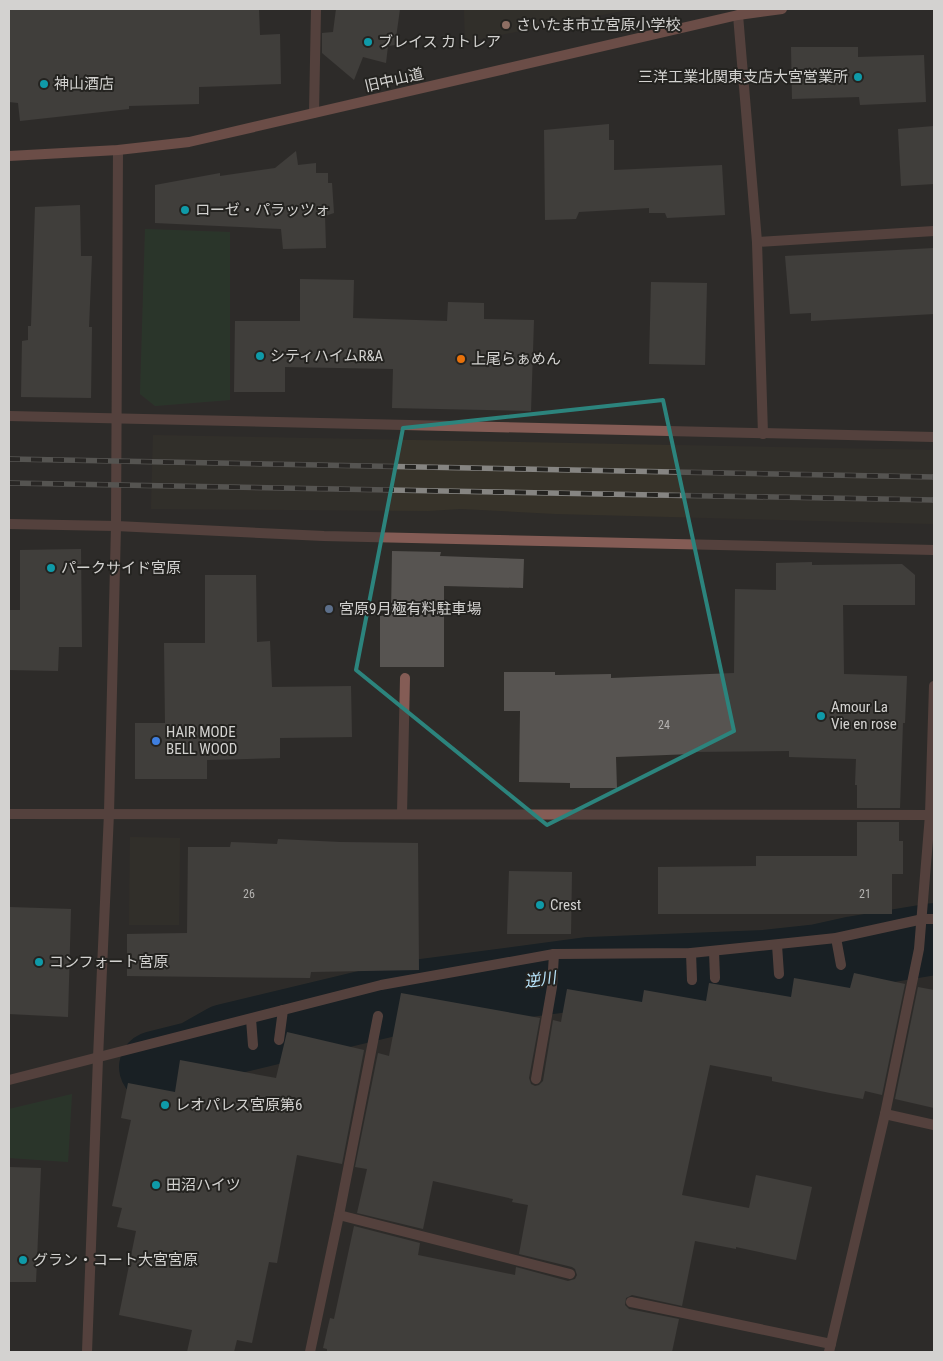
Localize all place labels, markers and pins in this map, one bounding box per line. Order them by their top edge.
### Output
place label: さいたま市立宮原小学校 [516,16,681,34]
marker: さいたま市立宮原小学校 [500,19,512,31]
place label: ブレイス カトレア [378,33,501,51]
marker: ブレイス カトレア [362,36,374,48]
place label: 三洋工業北関東支店大宮営業所 [638,68,848,86]
marker: 三洋工業北関東支店大宮営業所 [852,71,864,83]
place label: 神山酒店 [54,75,114,93]
marker: 神山酒店 [38,78,50,90]
place label: ローゼ・パラッツォ [195,201,330,219]
marker: ローゼ・パラッツォ [179,204,191,216]
place label: シティハイムR&A [270,347,384,365]
marker: シティハイムR&A [254,350,266,362]
place label: 上尾らぁめん [471,350,561,368]
marker: 上尾らぁめん [455,353,467,365]
place label: パークサイド宮原 [61,559,181,577]
marker: パークサイド宮原 [45,562,57,574]
place label: 宮原9月極有料駐車場 [339,600,481,618]
marker: 宮原9月極有料駐車場 [323,603,335,615]
place label: Amour La Vie en rose [831,698,897,733]
marker: Amour La Vie en rose [815,710,827,722]
place label: HAIR MODE BELL WOOD [166,723,237,758]
marker: HAIR MODE BELL WOOD [150,735,162,747]
place label: Crest [550,896,581,914]
marker: Crest [534,899,546,911]
place label: コンフォート宮原 [49,953,169,971]
marker: コンフォート宮原 [33,956,45,968]
place label: レオパレス宮原第6 [175,1096,302,1114]
marker: レオパレス宮原第6 [159,1099,171,1111]
place label: 田沼ハイツ [166,1176,241,1194]
marker: 田沼ハイツ [150,1179,162,1191]
place label: グラン・コート大宮宮原 [33,1251,198,1269]
marker: グラン・コート大宮宮原 [17,1254,29,1266]

